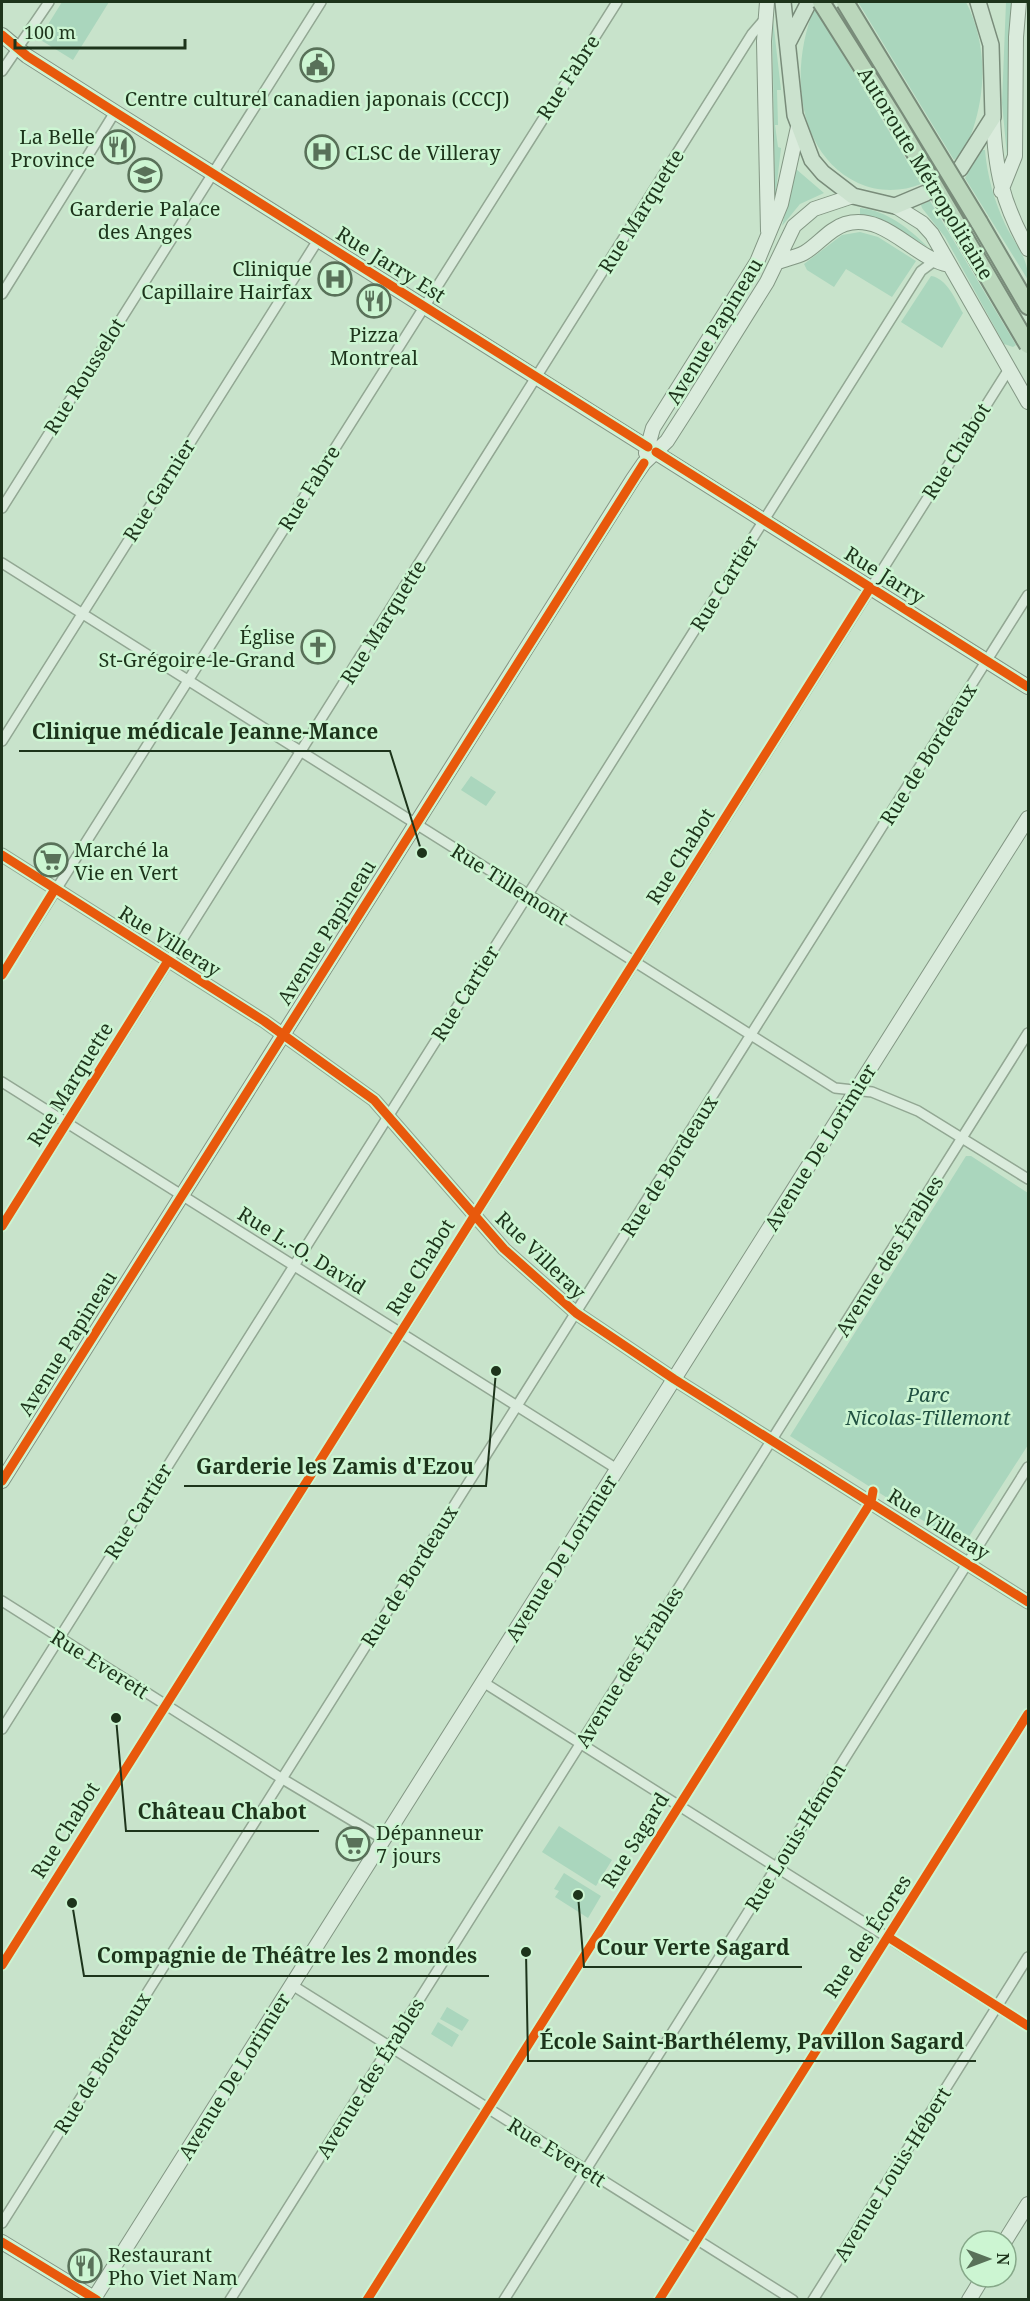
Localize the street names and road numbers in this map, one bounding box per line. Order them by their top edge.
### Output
street label: Rue Fabre [530,29,606,125]
street label: Autoroute Métropolitaine [852,62,1000,284]
street label: Rue Marquette [592,144,690,278]
street label: Rue Jarry Est [331,220,451,308]
street label: Avenue Papineau [660,253,769,409]
street label: Rue Rousselot [37,313,131,439]
street label: Rue Chabot [916,398,996,504]
street label: Rue Garnier [117,433,202,546]
street label: Rue Fabre [272,440,346,536]
street label: Rue Cartier [684,529,764,636]
street label: Rue Jarry [840,540,931,611]
street label: Rue Marquette [334,555,432,689]
street label: Rue de Bordeaux [874,678,983,830]
street label: Rue Chabot [640,803,720,909]
street label: Rue Tillemont [446,837,574,931]
street label: Avenue Papineau [270,854,382,1010]
street label: Rue Villeray [114,899,227,984]
street label: Rue Cartier [425,939,505,1046]
street label: Rue Marquette [21,1017,119,1151]
street label: Avenue De Lorimier [758,1058,883,1236]
street label: Rue de Bordeaux [615,1090,724,1242]
street label: Avenue des Érables [829,1170,949,1342]
street label: Rue L.-O. David [233,1200,371,1300]
street label: Rue Villeray [490,1205,593,1305]
street label: Rue Chabot [380,1214,460,1320]
street label: Avenue Papineau [11,1265,123,1421]
street label: Rue Cartier [98,1457,178,1564]
street label: Avenue De Lorimier [499,1469,624,1647]
street label: Rue Villeray [883,1482,996,1567]
street label: Rue de Bordeaux [355,1500,464,1652]
street label: Avenue des Érables [569,1581,689,1753]
street label: Rue Everett [46,1623,154,1705]
street label: Rue Louis-Hémon [739,1758,852,1916]
street label: Rue Chabot [25,1777,105,1883]
street label: Rue Sagard [595,1787,675,1893]
street label: Rue des Écores [817,1869,917,2003]
street label: Rue de Bordeaux [48,1987,157,2139]
street label: Avenue De Lorimier [172,1987,297,2165]
street label: Avenue des Érables [310,1992,430,2164]
street label: Avenue Louis-Hébert [827,2082,957,2266]
street label: Rue Everett [503,2111,611,2193]

